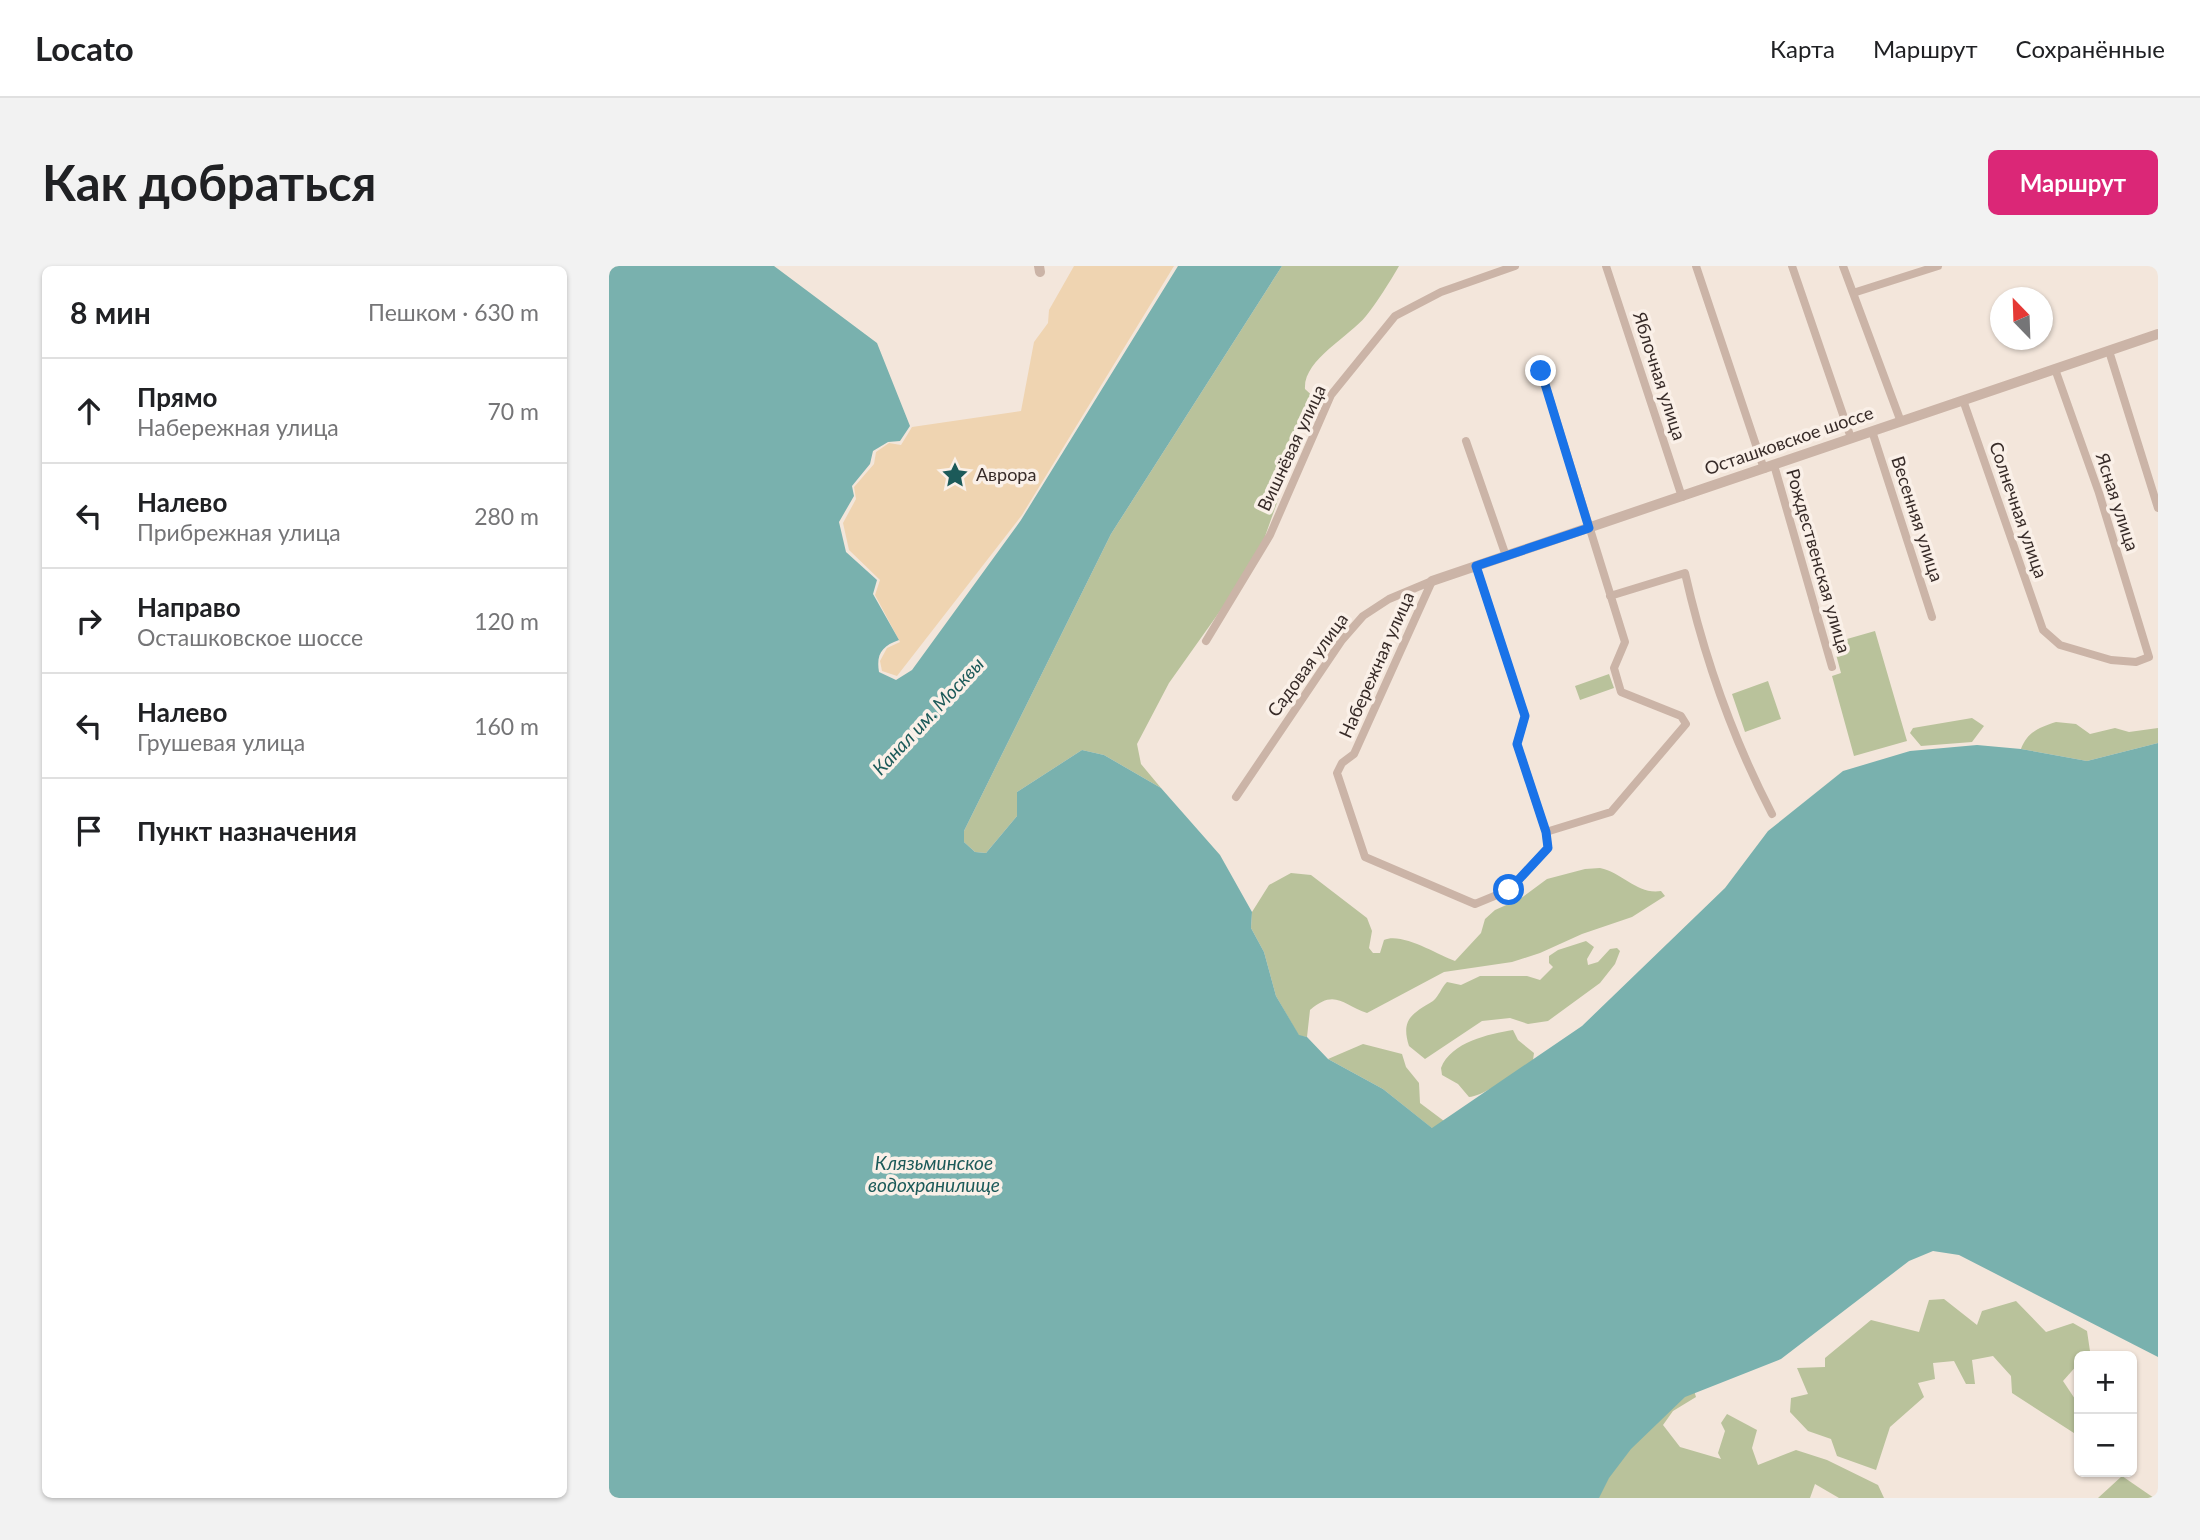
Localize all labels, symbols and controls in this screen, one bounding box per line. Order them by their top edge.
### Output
text: Locato [35,28,134,68]
text: Карта [1770,34,1835,63]
text: Маршрут [1873,34,1978,63]
text: Сохранённые [2016,34,2165,63]
button: Маршрут [1988,150,2158,215]
text: Как добраться [42,153,376,211]
north arrow [1990,287,2053,350]
text: 8 мин [70,294,151,330]
text: Пешком · 630 m [368,298,539,326]
street label: Яблочная улица [1629,308,1691,443]
route end [1525,355,1556,386]
text: Прямо [137,381,218,413]
street label: Вишнёвая улица [1252,381,1330,514]
icon: ahead [70,392,108,430]
text: 70 m [488,397,539,425]
street label: Осташковское шоссе [1701,401,1876,479]
text: Набережная улица [137,413,339,441]
street label: Солнечная улица [1985,439,2053,581]
street label: Ясная улица [2091,449,2144,554]
street label: Весенняя улица [1887,453,1949,584]
place icon: Аврора [940,460,970,490]
place label: Аврора [976,463,1036,485]
street label: Рождественская улица [1782,466,1856,655]
text: Налево [137,486,227,518]
icon: left [70,497,108,535]
text: 280 m [474,502,539,530]
text: Прибрежная улица [137,518,341,546]
street label: Набережная улица [1334,588,1418,741]
text: Направо [137,591,241,623]
icon: right [70,602,108,640]
text: 120 m [474,607,539,635]
street label: Садовая улица [1262,608,1352,721]
text: Осташковское шоссе [137,623,363,651]
water label: Канал им. Москвы [867,652,988,779]
text: Налево [137,696,227,728]
icon: left [70,707,108,745]
text: 160 m [474,712,539,740]
text: Грушевая улица [137,728,305,756]
icon: arrive [70,812,108,850]
text: Пункт назначения [137,815,357,847]
route start [1493,874,1524,905]
water label: Клязьминское водохранилище [868,1151,1000,1196]
map controls [2074,1351,2137,1477]
button: + [2074,1351,2137,1414]
button: − [2074,1414,2137,1477]

